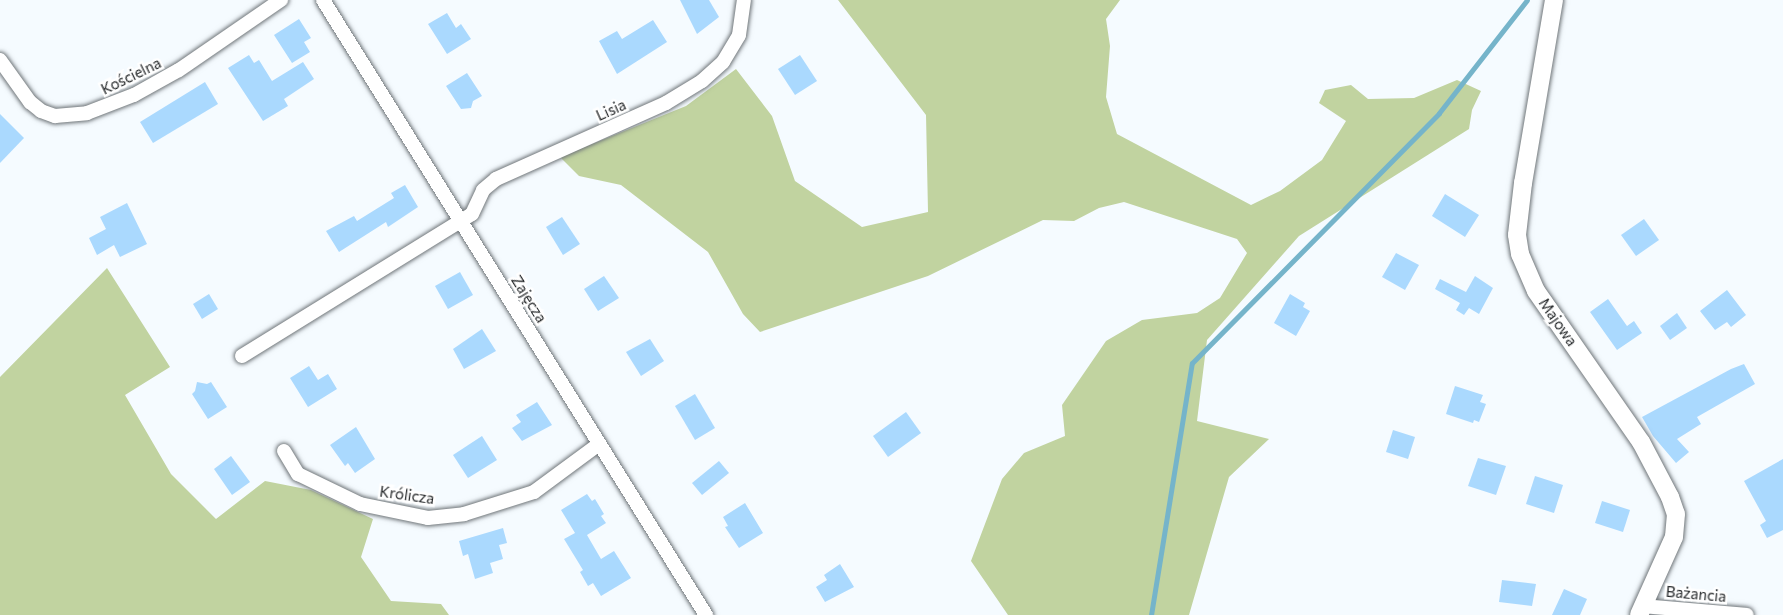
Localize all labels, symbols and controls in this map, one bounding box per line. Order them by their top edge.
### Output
street label: Kościelna [98,54,164,98]
street label: Lisia [593,95,629,125]
street label: Zajęcza [507,272,551,326]
street label: Majowa [1535,295,1581,349]
street label: Królicza [378,482,436,508]
street label: Bażancia [1665,582,1727,606]

